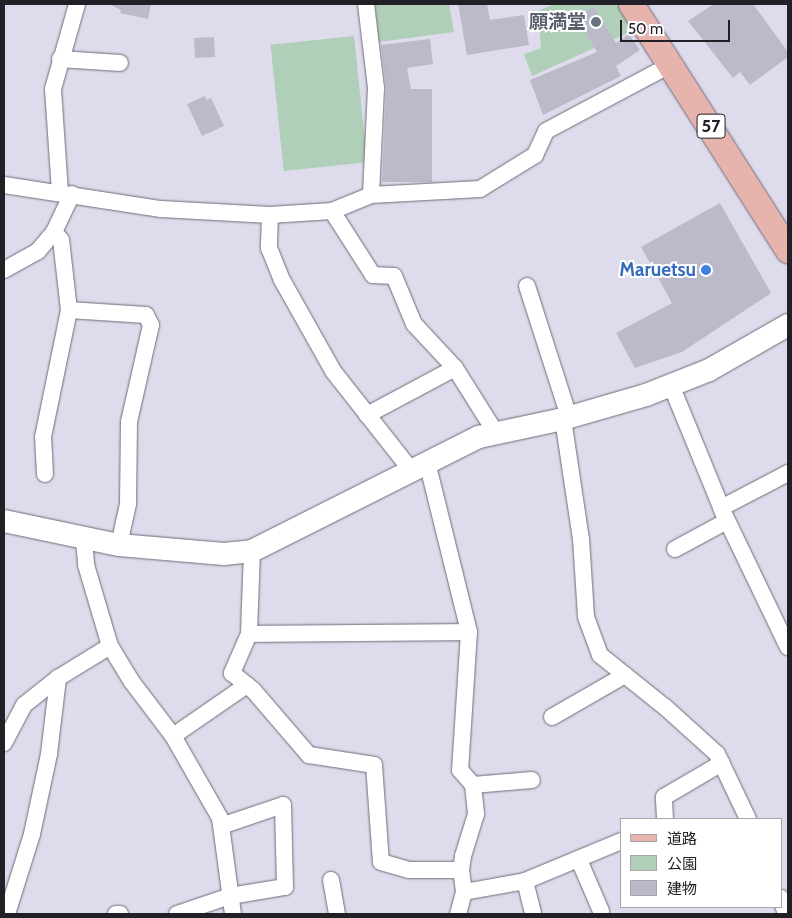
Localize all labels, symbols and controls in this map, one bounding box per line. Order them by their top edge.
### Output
scale bar [622,10,732,42]
place label: 願満堂 [529,11,586,33]
marker: 願満堂 [590,16,602,28]
text: 50 m [628,20,663,38]
road number: 57 [696,110,726,142]
place label: Maruetsu [619,259,696,281]
marker: Maruetsu [700,264,712,276]
legend [620,818,782,908]
text: 道路 [667,830,697,848]
text: 公園 [667,855,697,873]
text: 建物 [667,880,697,898]

